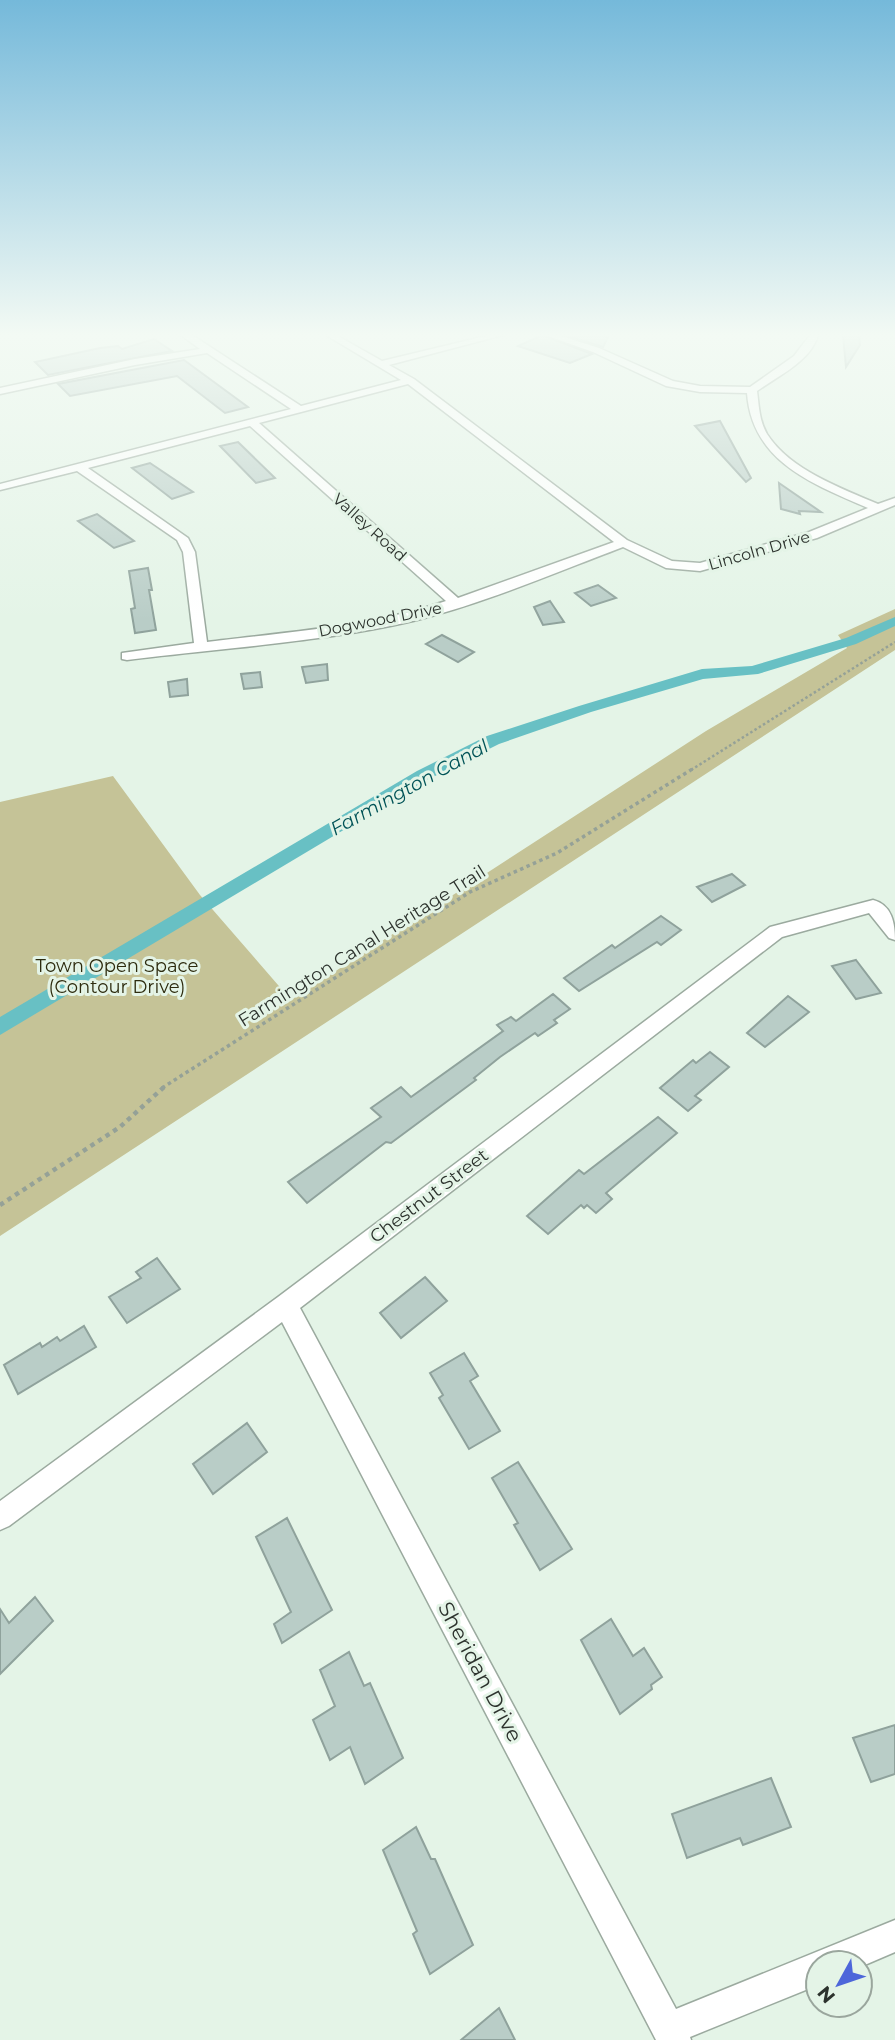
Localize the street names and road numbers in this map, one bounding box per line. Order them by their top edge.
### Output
street label: Valley Road [329,489,410,565]
street label: Lincoln Drive [706,527,812,574]
street label: Dogwood Drive [317,598,443,641]
street label: Farmington Canal Heritage Trail [234,860,490,1032]
street label: Chestnut Street [365,1144,493,1248]
street label: Sheridan Drive [433,1597,528,1746]

